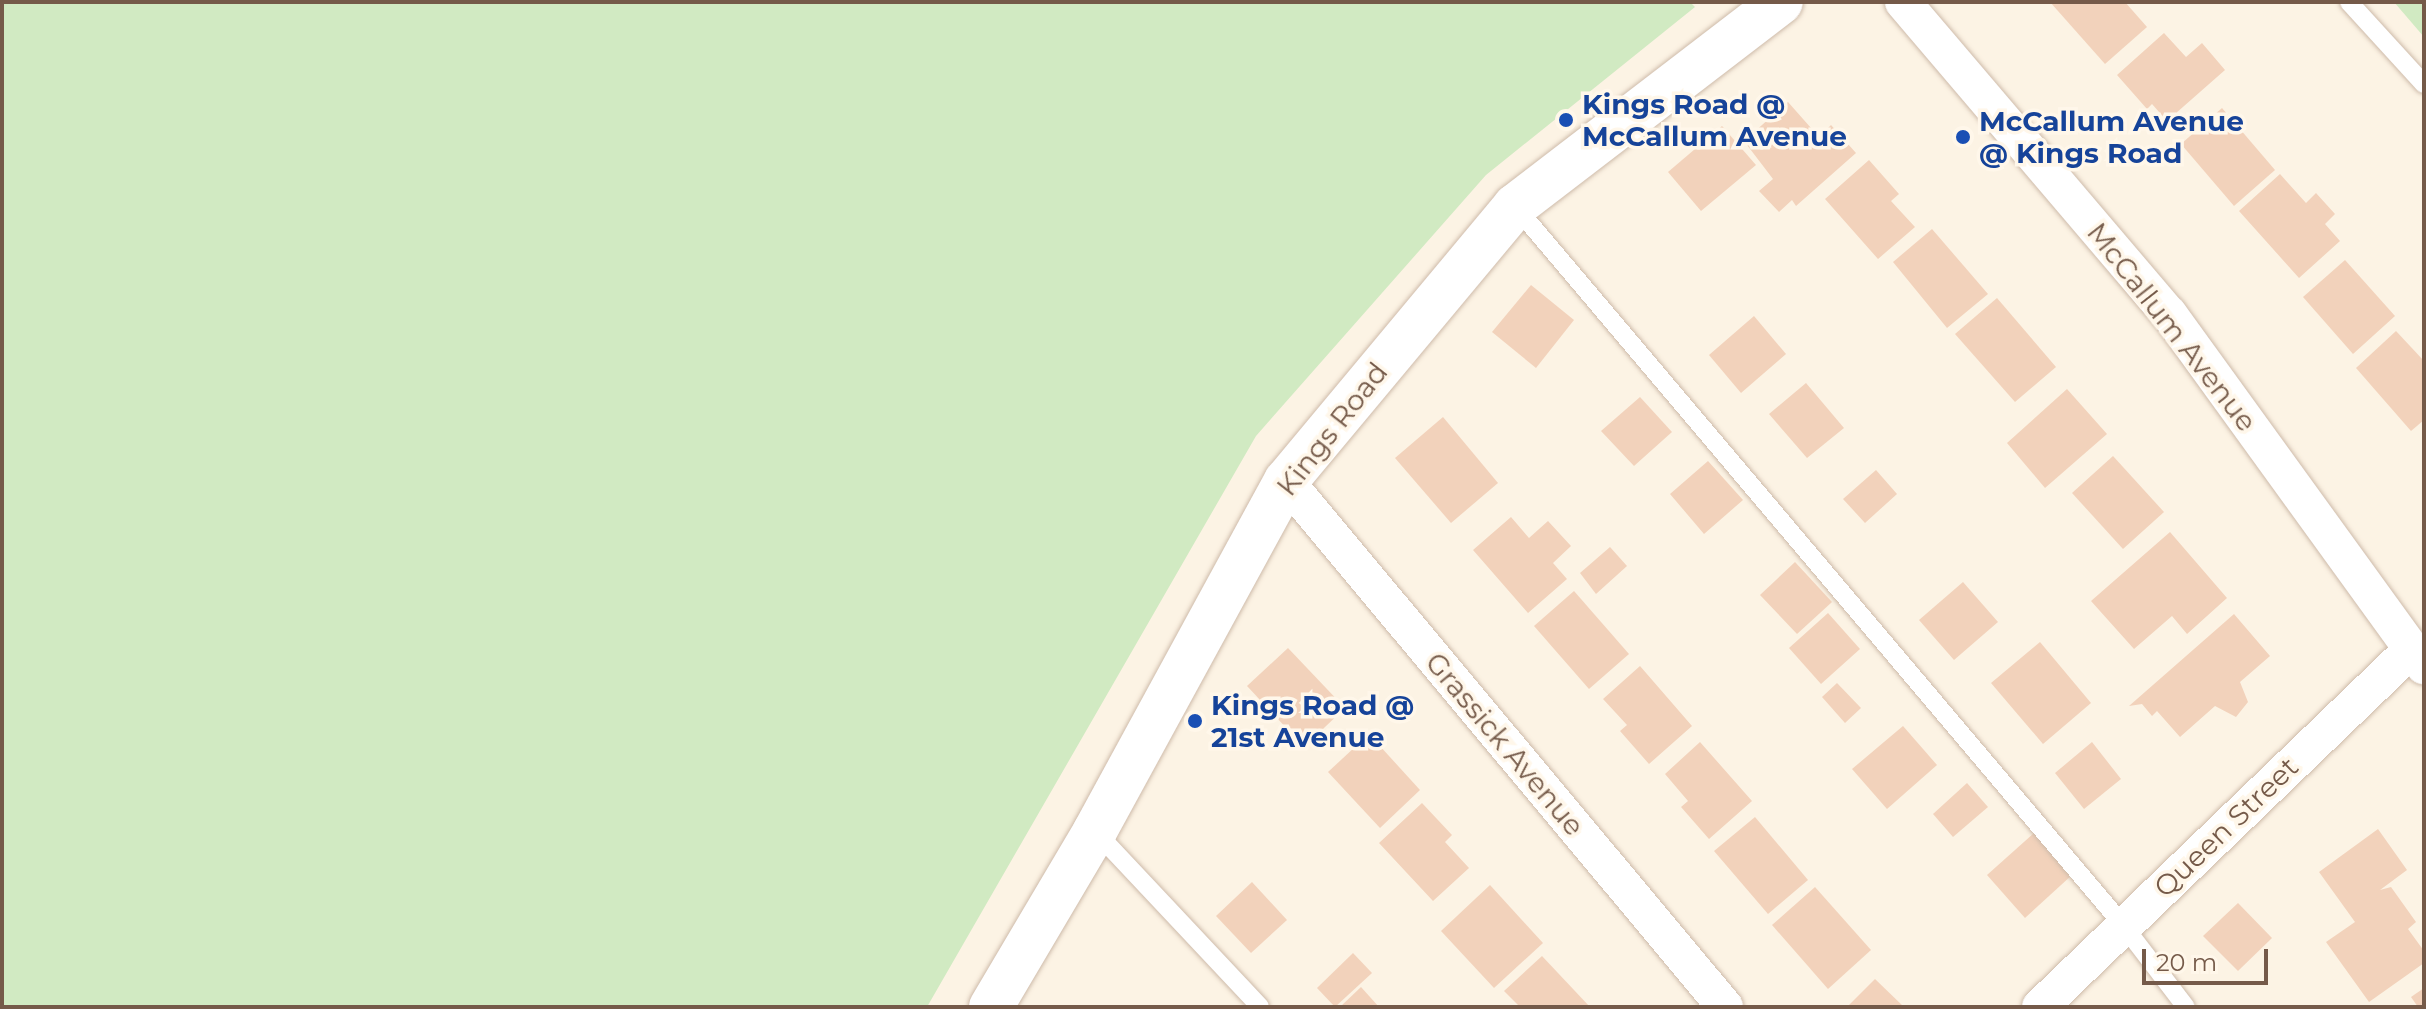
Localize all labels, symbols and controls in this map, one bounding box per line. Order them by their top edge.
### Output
place label: Kings Road @ McCallum Avenue [1582,87,1847,153]
place label: McCallum Avenue @ Kings Road [1979,104,2244,170]
marker: Kings Road @ McCallum Avenue [1557,111,1575,129]
marker: McCallum Avenue @ Kings Road [1954,128,1972,146]
street label: McCallum Avenue [2080,216,2264,438]
street label: Kings Road [1270,356,1394,502]
street label: Grassick Avenue [1419,646,1591,842]
place label: Kings Road @ 21st Avenue [1211,688,1414,754]
marker: Kings Road @ 21st Avenue [1186,712,1204,730]
street label: Queen Street [2147,750,2305,904]
scale bar [2146,933,2272,983]
text: 20 m [2156,948,2217,977]

